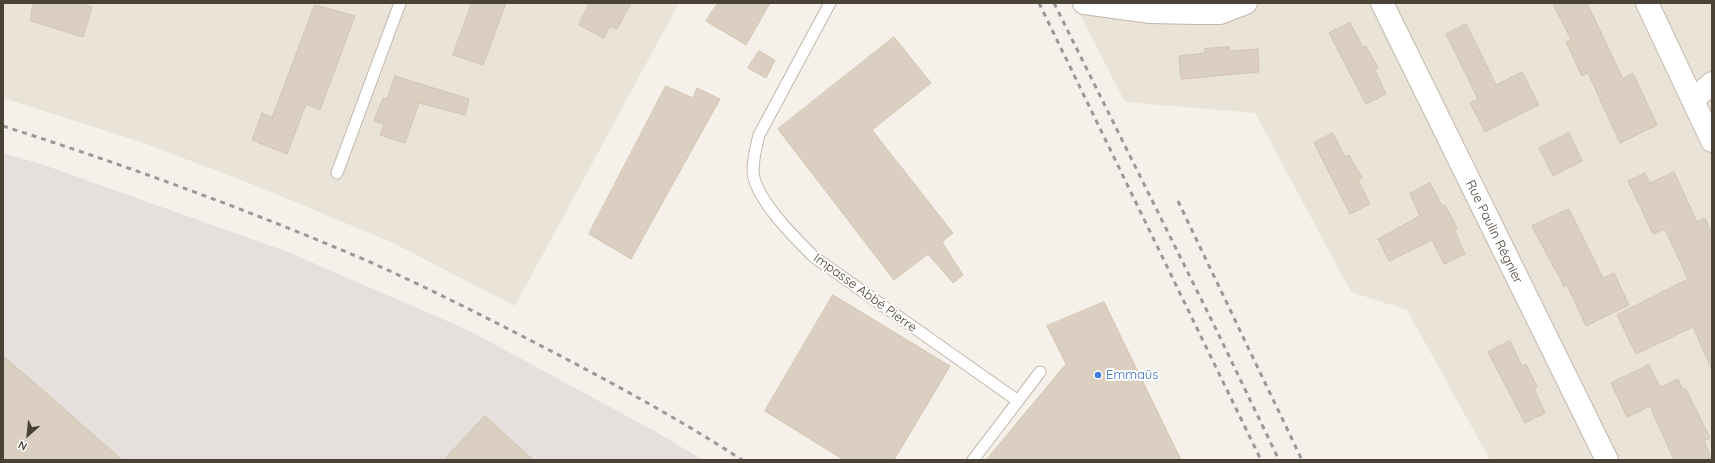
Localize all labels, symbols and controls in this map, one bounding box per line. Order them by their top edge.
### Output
street label: Rue Paulin Régnier [1462,178,1526,286]
street label: Impasse Abbé Pierre [810,250,920,336]
place label: Emmaüs [1106,367,1158,383]
marker: Emmaüs [1093,370,1103,380]
north arrow [8,415,48,455]
text: N [16,438,29,454]

